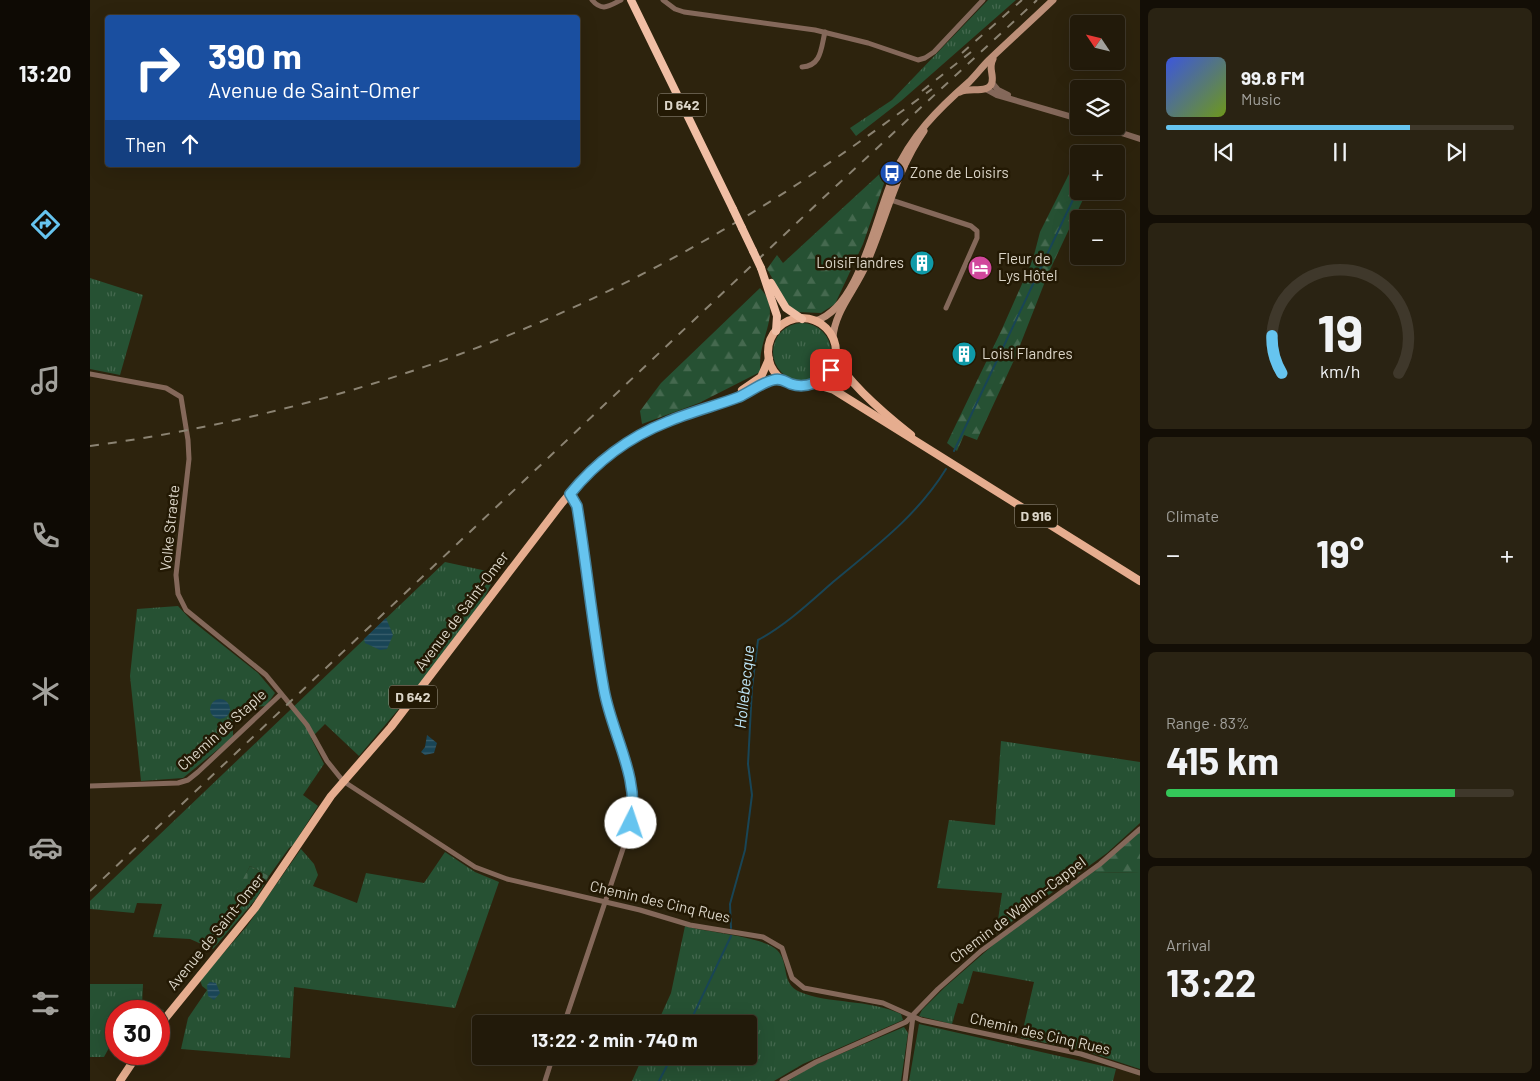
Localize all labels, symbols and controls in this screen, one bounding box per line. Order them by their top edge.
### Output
north arrow [1070,15,1125,70]
map controls [1070,15,1125,265]
text: 390 m [208,34,302,76]
icon: right [125,35,190,100]
text: 13:20 [19,60,71,86]
text: 99.8 FM [1241,66,1305,89]
text: Avenue de Saint-Omer [208,76,420,102]
button: layers [1070,80,1125,135]
text: Music [1241,89,1281,108]
road number: D 642 [658,94,706,116]
icon: ahead [176,130,204,158]
text: Then [125,133,166,156]
icon: previous [1210,138,1238,166]
icon: pause [1326,138,1354,166]
icon: next [1442,138,1470,166]
button: + [1070,145,1125,200]
bus stop icon: Zone de Loisirs [879,160,905,186]
place label: Zone de Loisirs [910,163,1009,181]
icon: directions [28,207,63,242]
button: − [1070,210,1125,265]
place label: Fleur de Lys Hôtel [998,249,1057,284]
building icon: LoisiFlandres [909,250,935,276]
place label: LoisiFlandres [816,253,904,271]
hotel icon: Fleur de Lys Hôtel [967,255,993,281]
text: 19 [1317,300,1363,362]
building icon: Loisi Flandres [951,341,977,367]
place label: Loisi Flandres [982,344,1073,362]
pin [810,349,852,391]
icon: arrive [817,356,845,384]
text: km/h [1320,360,1360,382]
icon: music [28,363,63,398]
street label: Volke Straete [156,484,182,572]
road number: D 916 [1015,504,1057,528]
text: Climate [1166,506,1219,525]
icon: phone [28,518,63,553]
text: 19° [1316,530,1364,576]
text: − [1166,537,1180,571]
text: + [1500,537,1514,571]
street label: Avenue de Saint-Omer [411,547,512,673]
water label: Hollebecque [730,644,757,730]
icon: climate [28,674,63,709]
street label: Chemin de Staple [173,685,269,774]
road number: D 642 [389,686,437,709]
text: Range · 83% [1166,713,1250,732]
text: 415 km [1166,737,1279,783]
position arrow [604,796,656,848]
icon: car [28,830,63,865]
street label: Chemin de Wallon-Cappel [946,852,1089,966]
street label: Avenue de Saint-Omer [163,869,268,993]
street label: Chemin des Cinq Rues [588,876,732,926]
text: Arrival [1166,935,1211,954]
text: 13:22 [1166,959,1256,1005]
icon: filters [28,986,63,1021]
speed limit sign: 30 [105,1000,170,1065]
street label: Chemin des Cinq Rues [968,1008,1112,1058]
text: 13:22 · 2 min · 740 m [531,1028,698,1051]

